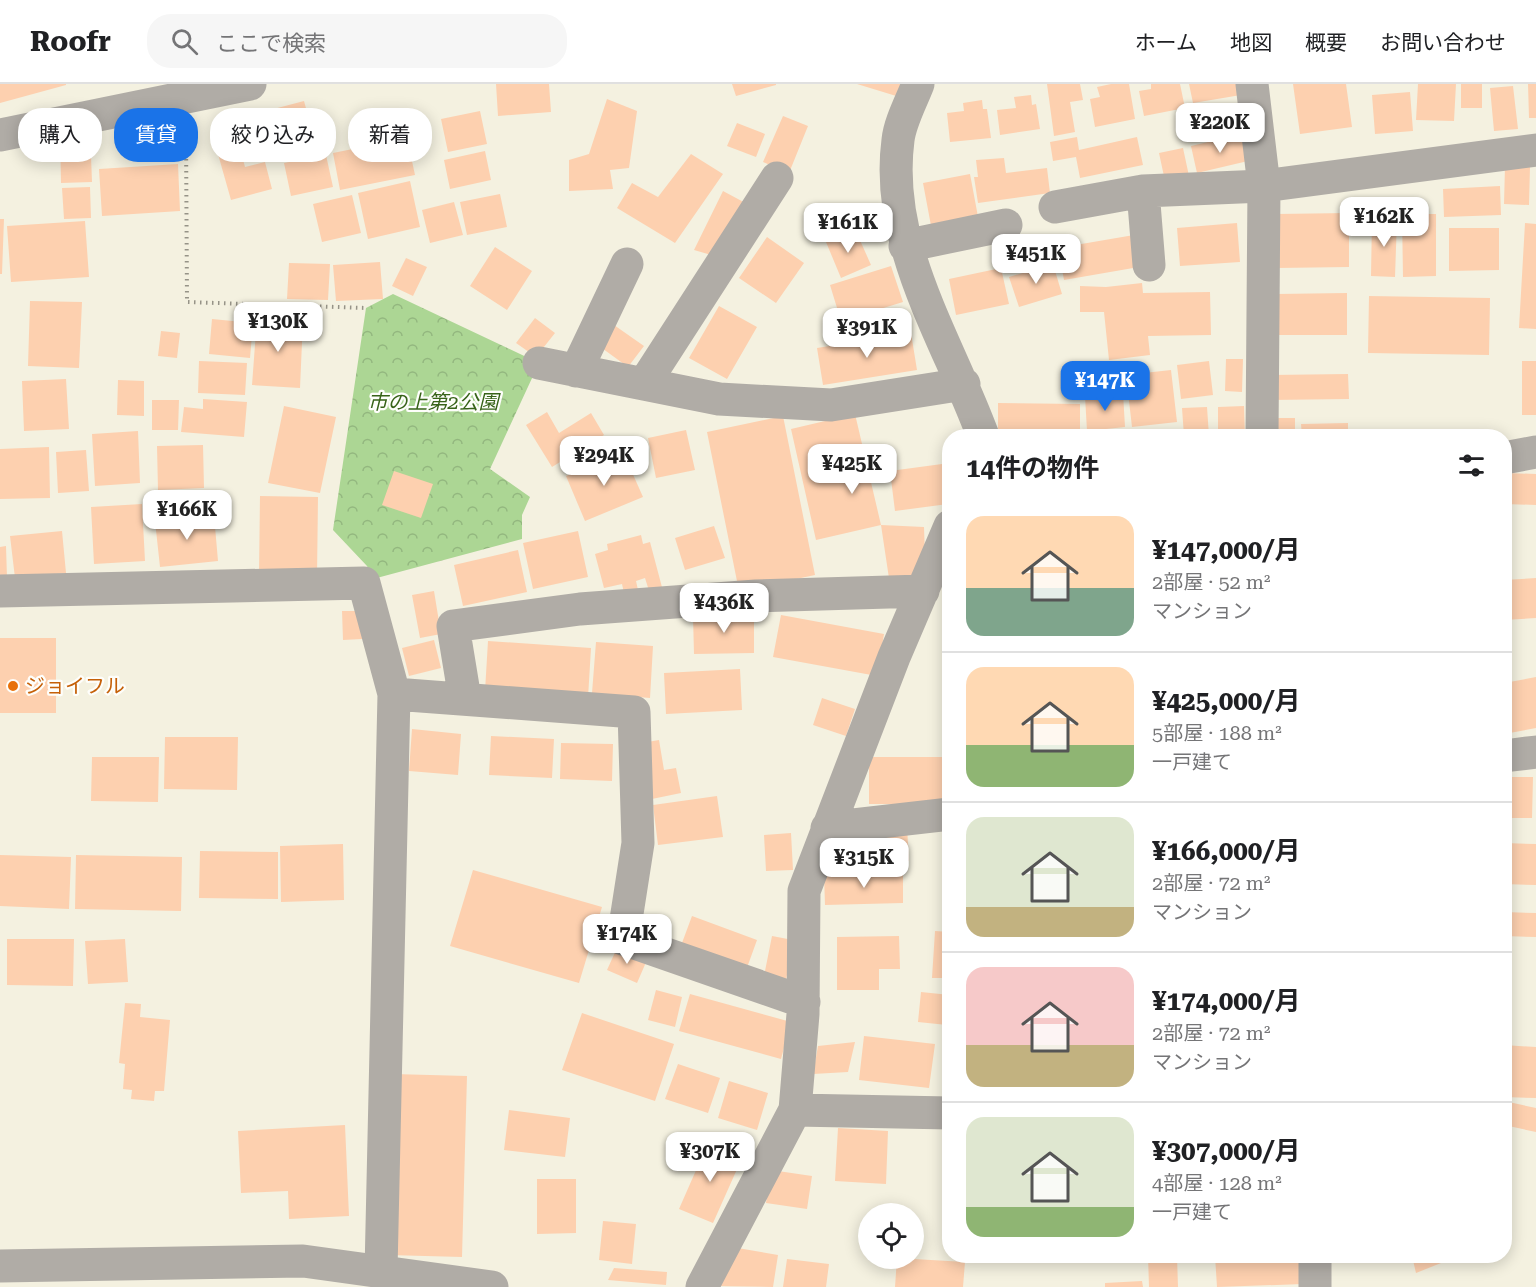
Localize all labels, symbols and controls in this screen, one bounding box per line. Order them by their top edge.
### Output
search box [147,14,567,68]
text: Roofr [30,25,111,58]
icon: search [168,25,201,58]
text: ここで検索 [216,31,326,56]
text: ホーム [1135,31,1197,55]
text: 地図 [1230,31,1272,55]
text: 概要 [1305,31,1347,55]
text: お問い合わせ [1380,31,1506,55]
pin: ¥220K [1178,103,1262,154]
chip: 購入 [18,108,102,162]
chip: 賃貸 [114,108,198,162]
chip: 絞り込み [210,108,336,162]
chip: 新着 [348,108,432,162]
text: ¥220K [1190,110,1250,134]
pin: ¥162K [1342,197,1426,248]
pin: ¥161K [806,203,890,254]
text: ¥162K [1354,204,1414,228]
text: ¥161K [818,210,878,234]
pin: ¥451K [994,234,1078,285]
text: ¥451K [1006,241,1066,265]
pin: ¥130K [236,302,320,353]
pin: ¥391K [825,308,909,359]
text: ¥130K [248,309,308,333]
text: ¥391K [837,315,897,339]
pin: ¥147K [1063,361,1147,412]
text: ¥147K [1075,368,1135,392]
park label: 市の上第2公園 [367,390,502,414]
pin: ¥294K [562,436,646,487]
text: ¥294K [574,443,634,467]
pin: ¥425K [810,444,894,495]
icon: filters [1455,449,1488,482]
text: ¥425K [822,451,882,475]
text: 14件の物件 [966,453,1099,483]
pin: ¥166K [145,490,229,541]
text: ¥166K [157,497,217,521]
text: ¥147,000/月 [1152,535,1300,565]
icon: home [1014,540,1086,612]
text: 2部屋 · 52 m² [1152,570,1271,594]
pin: ¥436K [682,583,766,634]
text: ¥436K [694,590,754,614]
text: マンション [1152,599,1252,623]
place label: ジョイフル [25,674,125,698]
marker: ジョイフル [6,679,20,693]
text: ¥425,000/月 [1152,686,1300,716]
icon: home [1014,691,1086,763]
text: 5部屋 · 188 m² [1152,721,1282,745]
text: 一戸建て [1152,750,1232,774]
text: ¥166,000/月 [1152,836,1300,866]
pin: ¥315K [822,838,906,889]
icon: home [1014,841,1086,913]
text: ¥315K [834,845,894,869]
text: 2部屋 · 72 m² [1152,871,1271,895]
text: マンション [1152,900,1252,924]
pin: ¥174K [585,914,669,965]
text: ¥174K [597,921,657,945]
text: ¥174,000/月 [1152,986,1300,1016]
icon: home [1014,991,1086,1063]
text: 2部屋 · 72 m² [1152,1021,1271,1045]
text: マンション [1152,1050,1252,1074]
pin: ¥307K [668,1132,752,1183]
text: ¥307,000/月 [1152,1136,1300,1166]
text: ¥307K [680,1139,740,1163]
icon: home [1014,1141,1086,1213]
text: 4部屋 · 128 m² [1152,1171,1282,1195]
text: 一戸建て [1152,1200,1232,1224]
map controls [858,1203,924,1269]
button: locate [858,1203,924,1269]

